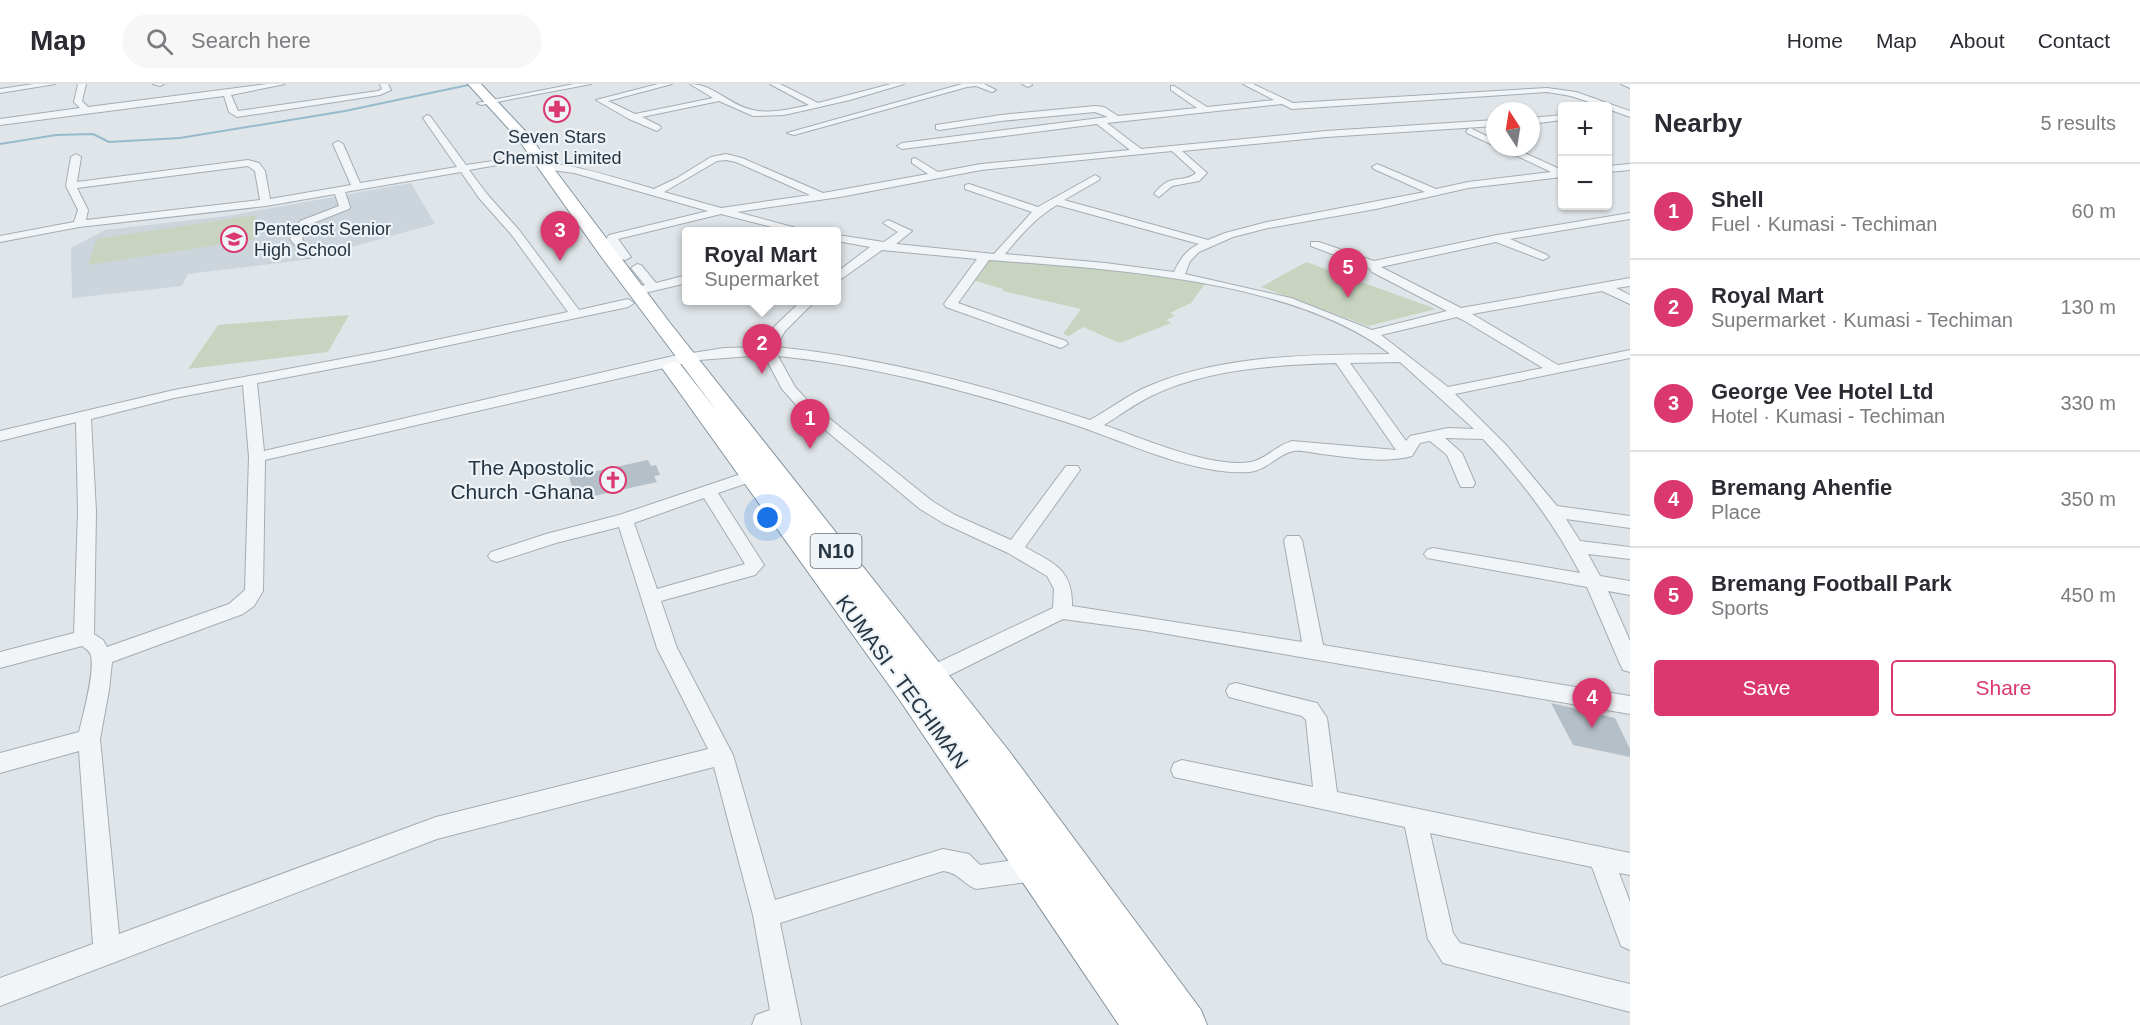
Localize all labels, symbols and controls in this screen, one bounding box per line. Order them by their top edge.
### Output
search box [122,14,542,68]
text: Map [30,25,86,56]
icon: search [143,25,176,58]
text: Search here [191,28,311,53]
text: Home [1787,29,1843,52]
text: Map [1876,29,1917,52]
text: About [1950,29,2005,52]
text: Contact [2038,29,2110,52]
pharmacy icon: Seven Stars Chemist Limited [542,94,572,124]
north arrow [1486,102,1540,156]
map controls [1558,102,1612,210]
button: + [1558,102,1612,156]
text: Nearby [1654,108,1742,138]
text: 5 results [2040,112,2116,134]
place label: Seven Stars Chemist Limited [492,127,622,168]
button: − [1558,156,1612,210]
text: Shell [1711,187,1764,212]
text: 1 [1668,200,1679,222]
text: 60 m [2072,200,2116,222]
pin: 3 [540,212,580,261]
text: Fuel · Kumasi - Techiman [1711,213,1937,235]
place label: Pentecost Senior High School [254,219,391,260]
school or university icon: Pentecost Senior High School [219,224,249,254]
popup [682,227,841,305]
text: Royal Mart [704,242,817,267]
pin: 5 [1328,248,1368,298]
text: Supermarket [704,268,819,290]
text: Royal Mart [1711,283,1823,308]
text: 2 [1668,296,1679,318]
text: 130 m [2060,296,2116,318]
text: Supermarket · Kumasi - Techiman [1711,309,2013,331]
pin: 2 [742,324,782,374]
text: George Vee Hotel Ltd [1711,379,1934,404]
text: 3 [1668,392,1679,414]
text: 330 m [2060,392,2116,414]
pin: 1 [790,400,830,449]
text: Hotel · Kumasi - Techiman [1711,405,1945,427]
place label: The Apostolic Church -Ghana [450,456,594,503]
church icon: The Apostolic Church -Ghana [598,465,628,495]
text: Bremang Ahenfie [1711,475,1892,500]
text: 4 [1668,488,1679,510]
text: 350 m [2060,488,2116,510]
text: Place [1711,501,1761,523]
your location [753,503,782,532]
road number: N10 [810,534,862,568]
text: Bremang Football Park [1711,571,1952,596]
text: 5 [1668,584,1679,606]
text: 450 m [2060,584,2116,606]
street label: KUMASI - TECHIMAN [832,591,973,773]
text: Sports [1711,597,1769,619]
button: Save [1654,660,1879,716]
button: Share [1891,660,2116,716]
pin: 4 [1572,678,1612,728]

